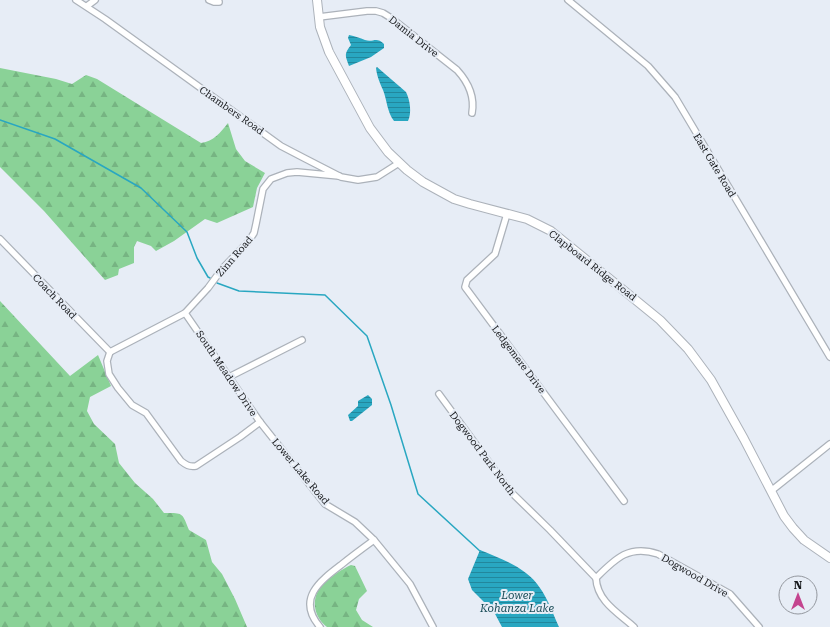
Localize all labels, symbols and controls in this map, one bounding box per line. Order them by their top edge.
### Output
street label: Damia Drive [387,14,441,59]
street label: Chambers Road [197,84,266,137]
street label: East Gate Road [691,131,738,200]
street label: Clapboard Ridge Road [547,228,639,303]
street label: Zinn Road [214,234,255,279]
street label: Coach Road [31,272,79,321]
street label: Ledgemere Drive [490,323,548,396]
street label: South Meadow Drive [194,328,260,419]
street label: Dogwood Park North [448,409,518,498]
street label: Lower Lake Road [270,436,332,507]
street label: Dogwood Drive [659,552,730,599]
north arrow [778,575,818,615]
text: N [794,579,803,592]
water label: Lower Kohanza Lake [479,589,554,615]

